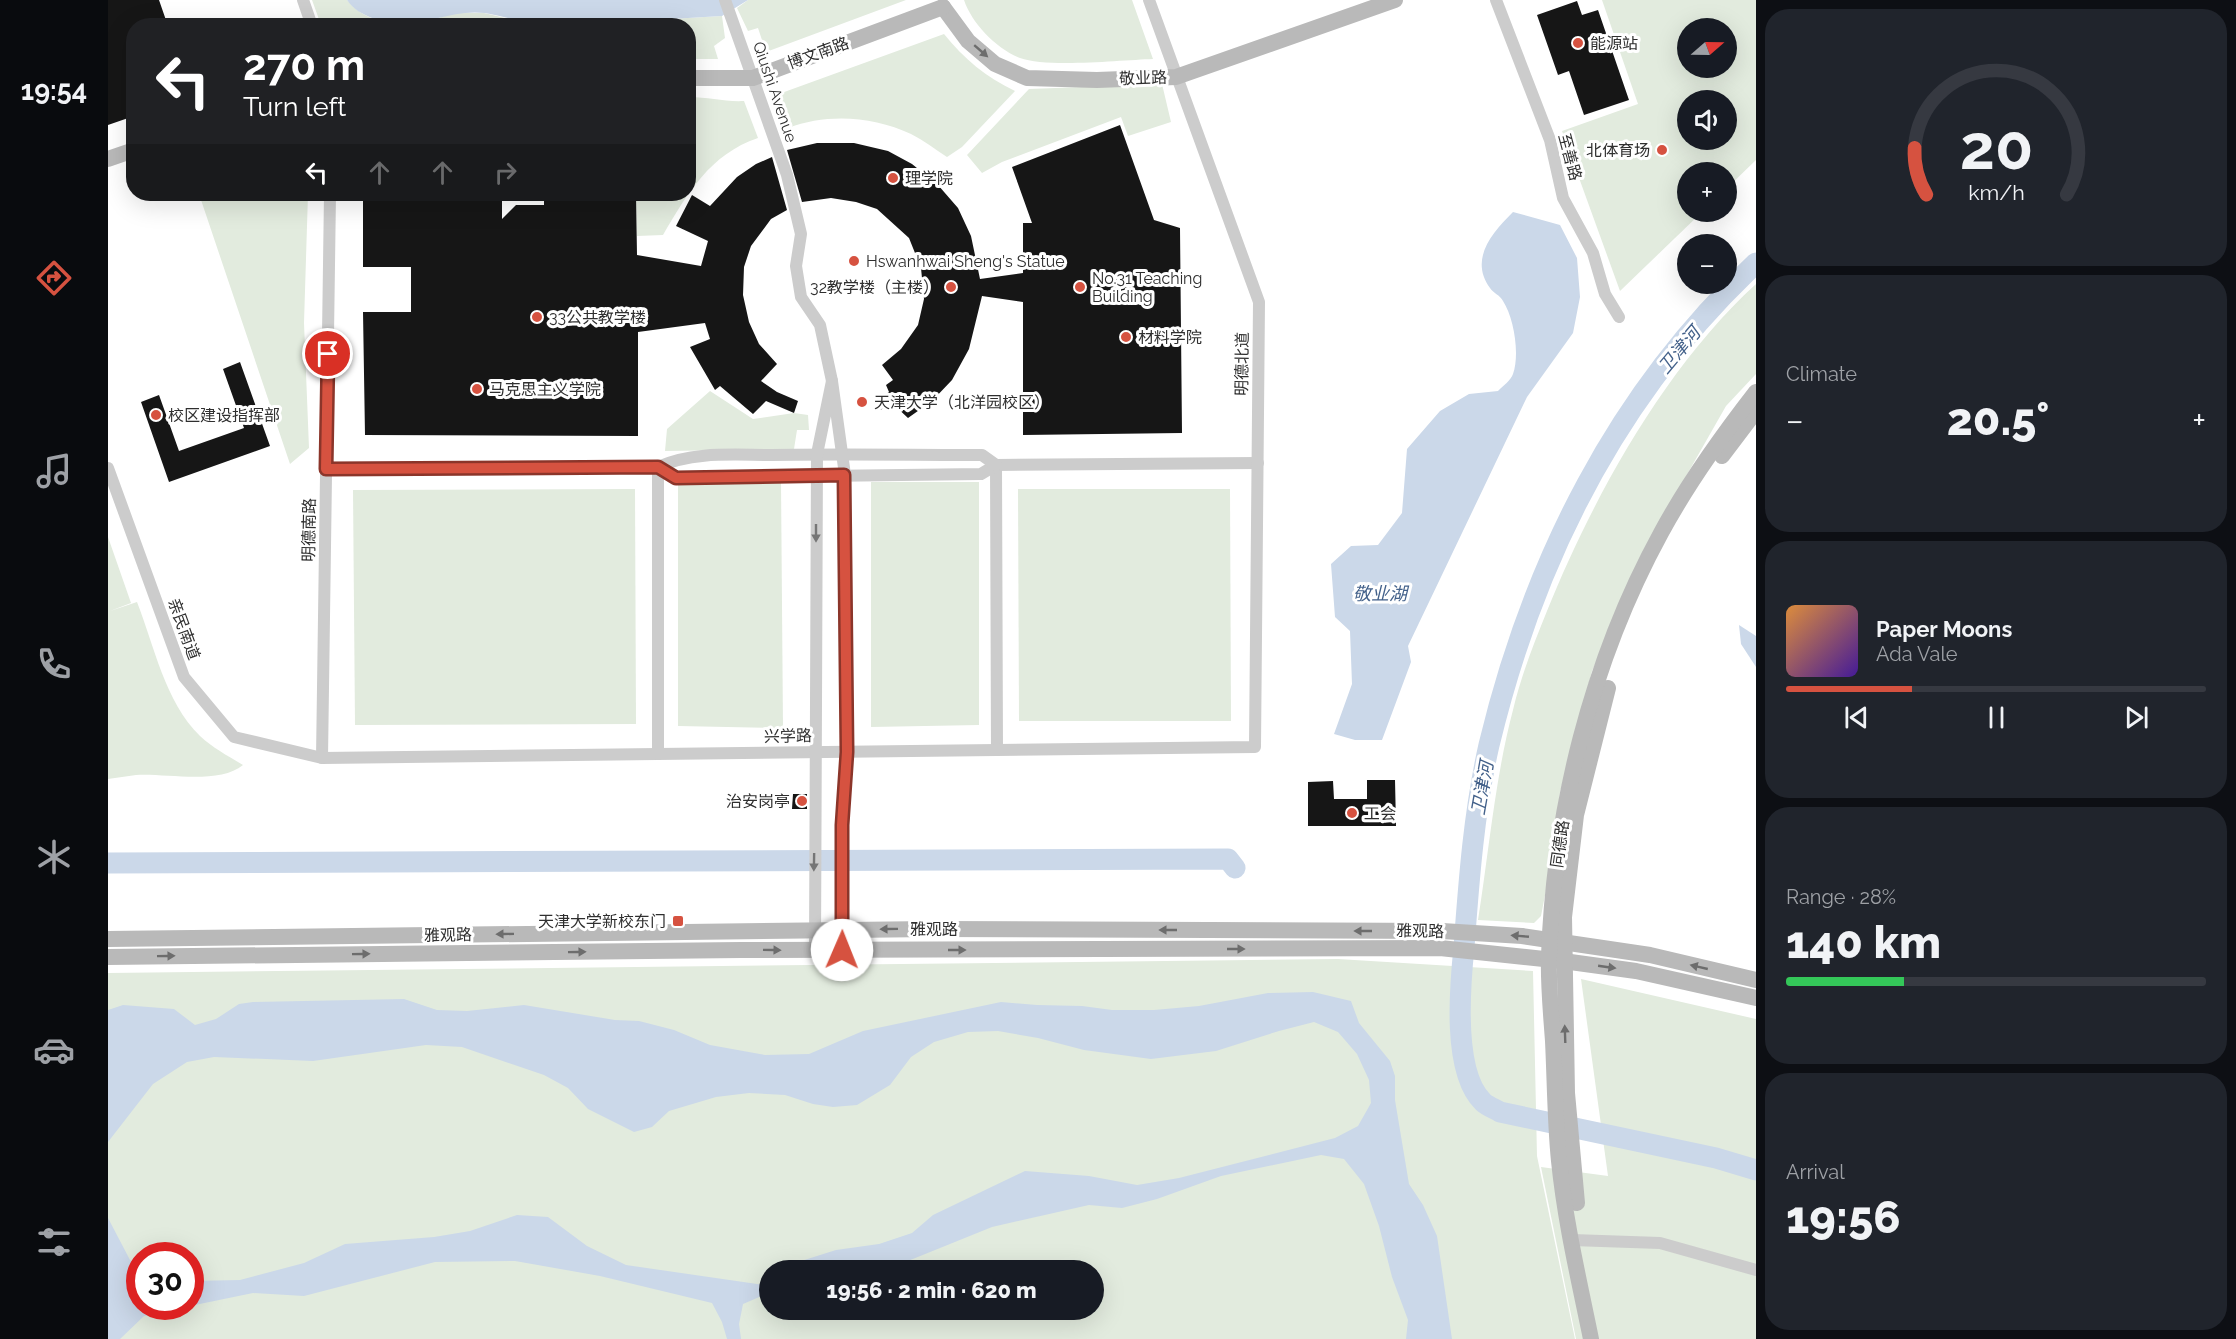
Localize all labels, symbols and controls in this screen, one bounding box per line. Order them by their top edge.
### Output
north arrow [1677,18,1737,78]
map controls [1677,18,1737,294]
street label: 博文南路 [785,33,851,73]
place label: 能源站 [1590,34,1638,53]
marker: 能源站 [1571,36,1585,50]
street label: Qiushi Avenue [749,39,801,145]
text: 270 m [243,41,365,90]
icon: left [144,42,222,120]
one-way arrow [973,45,988,58]
street label: 敬业路 [1119,68,1167,88]
text: 19:54 [21,75,87,106]
button: sound [1677,90,1737,150]
text: Turn left [243,91,346,122]
text: 20 [1959,110,2033,184]
street label: 至善路 [1555,131,1585,183]
place label: 北体育场 [1586,141,1650,160]
marker: 北体育场 [1655,143,1669,157]
icon: left [300,156,333,189]
icon: ahead [363,156,396,189]
icon: ahead [426,156,459,189]
icon: right [489,156,522,189]
button: + [1677,162,1737,222]
place label: 理学院 [905,169,953,188]
marker: 理学院 [886,171,900,185]
text: km/h [1968,180,2024,205]
button: − [1677,234,1737,294]
place label: Hswanhwai Sheng's Statue [866,252,1065,271]
marker: Hswanhwai Sheng's Statue [847,254,861,268]
icon: directions [33,257,75,299]
place label: No.31 Teaching Building [1092,269,1202,306]
place label: 32教学楼（主楼） [810,278,939,297]
marker: 32教学楼（主楼） [944,280,958,294]
marker: No.31 Teaching Building [1073,280,1087,294]
place label: 33公共教学楼 [549,308,646,327]
marker: 33公共教学楼 [530,310,544,324]
water label: 卫津河 [1654,320,1706,377]
pin [302,328,353,379]
place label: 材料学院 [1138,328,1202,347]
marker: 材料学院 [1119,330,1133,344]
street label: 明德北道 [1232,332,1252,396]
icon: arrive [311,337,344,370]
text: Climate [1786,362,1857,386]
place label: 马克思主义学院 [489,380,601,399]
marker: 马克思主义学院 [470,382,484,396]
place label: 天津大学（北洋园校区） [874,393,1050,412]
text: 20.5° [1947,393,2049,446]
marker: 天津大学（北洋园校区） [855,395,869,409]
text: − [1786,401,1804,440]
text: + [2192,401,2206,440]
place label: 校区建设指挥部 [168,406,280,425]
marker: 校区建设指挥部 [149,408,163,422]
icon: music [33,450,75,492]
street label: 明德南路 [299,498,319,562]
one-way arrow [812,524,821,543]
water label: 敬业湖 [1353,583,1410,604]
street label: 亲民南道 [164,596,204,662]
text: Paper Moons [1876,616,2012,642]
text: Ada Vale [1876,642,1958,666]
icon: phone [33,643,75,685]
icon: previous [1840,701,1873,734]
icon: pause [1980,701,2013,734]
icon: next [2120,701,2153,734]
street label: 兴学路 [764,726,812,746]
water label: 卫津河 [1467,757,1498,816]
place label: 治安岗亭 [726,792,790,811]
marker: 治安岗亭 [795,794,809,808]
place label: 工会 [1364,804,1396,823]
marker: 工会 [1345,806,1359,820]
street label: 同德路 [1547,819,1573,869]
icon: climate [33,836,75,878]
one-way arrow [809,852,819,871]
text: Range · 28% [1786,885,1896,909]
place label: 天津大学新校东门 [538,912,666,931]
marker: 天津大学新校东门 [671,914,685,928]
text: 140 km [1786,916,1941,969]
position arrow [810,918,874,982]
street label: 雅观路 [910,920,958,939]
street label: 雅观路 [1396,921,1444,941]
street label: 雅观路 [424,925,472,945]
one-way arrow [879,925,898,934]
one-way arrow [1158,925,1177,935]
one-way arrow [1353,926,1372,936]
one-way arrow [495,929,514,939]
one-way arrow [1511,931,1530,941]
one-way arrow [1227,944,1246,954]
one-way arrow [948,945,967,955]
one-way arrow [763,946,782,955]
one-way arrow [568,947,587,957]
one-way arrow [352,949,371,959]
one-way arrow [157,951,176,961]
one-way arrow [1690,962,1708,972]
one-way arrow [1597,963,1616,972]
one-way arrow [1561,1025,1570,1044]
icon: car [33,1029,75,1071]
text: Arrival [1786,1160,1845,1184]
text: 19:56 [1786,1191,1901,1244]
icon: filters [33,1221,75,1263]
speed limit sign: 30 [126,1242,204,1320]
text: 19:56 · 2 min · 620 m [826,1277,1037,1303]

